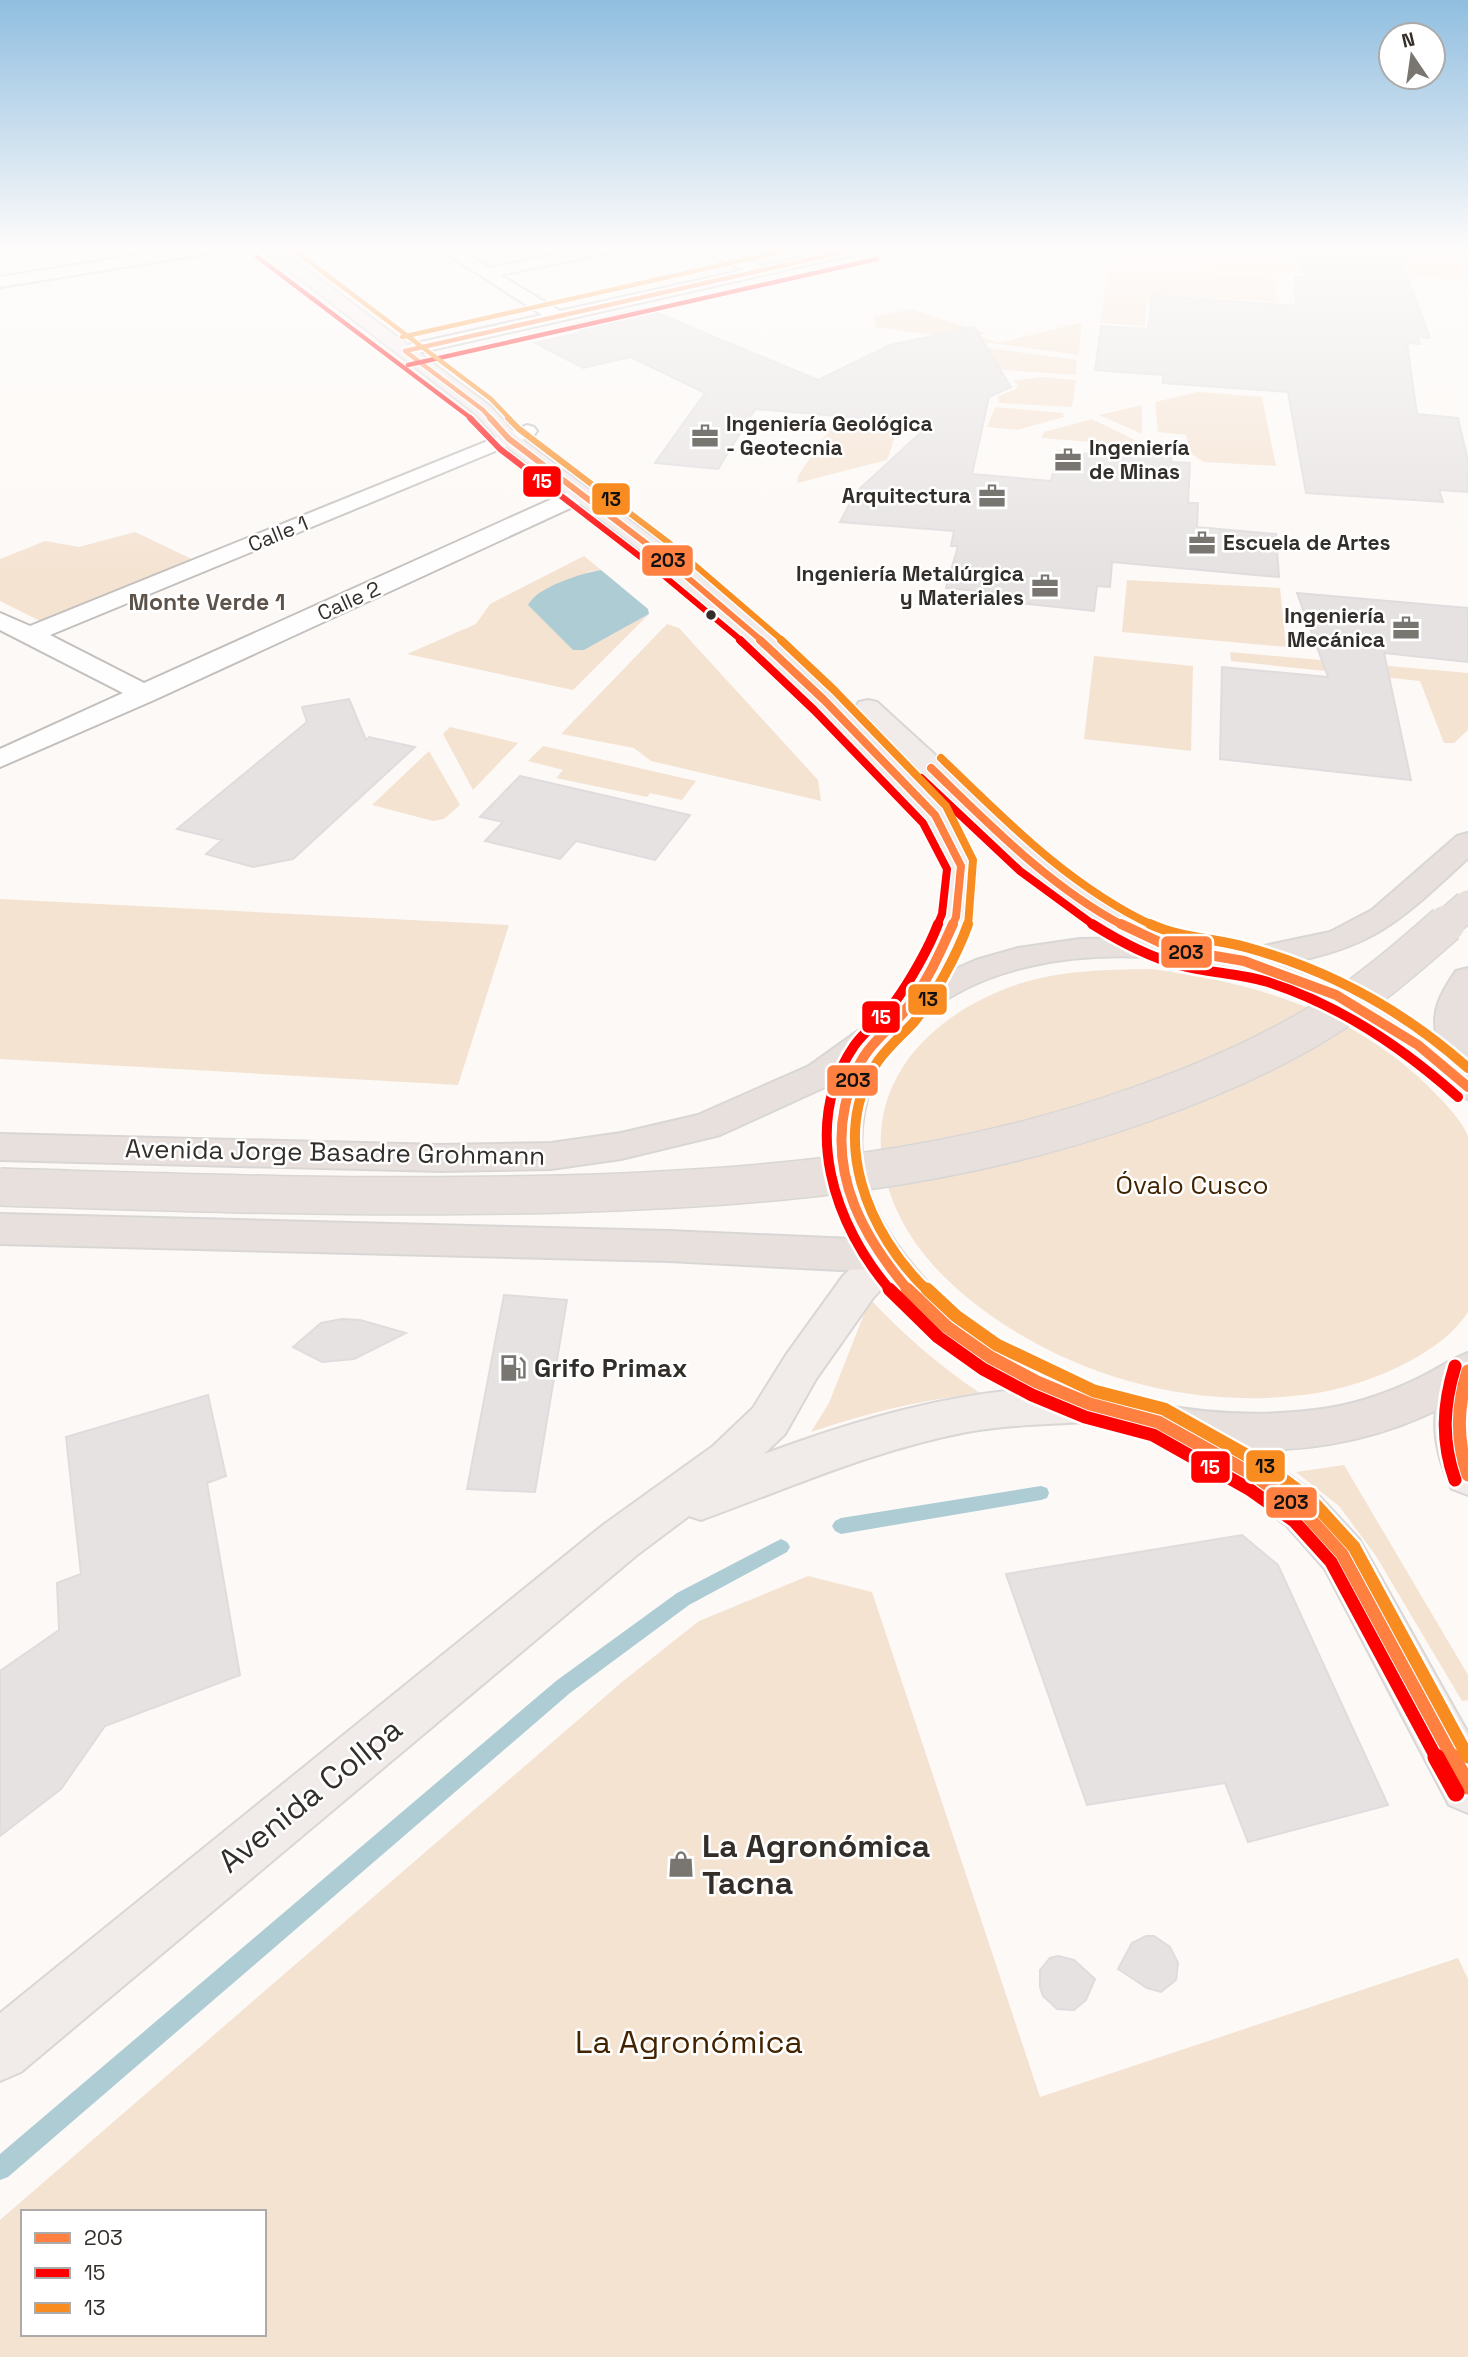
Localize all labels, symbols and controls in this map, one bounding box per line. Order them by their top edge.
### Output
north arrow [1377,21,1447,91]
text: N [1399,26,1417,54]
place label: Ingeniería Geológica - Geotecnia [726,410,933,461]
office icon: Ingeniería Geológica - Geotecnia [690,421,720,451]
place label: Ingeniería de Minas [1089,434,1190,485]
office icon: Ingeniería de Minas [1053,445,1083,475]
line badge: 15 [522,465,562,498]
text: 15 [532,469,552,494]
office icon: Arquitectura [977,481,1007,511]
line badge: 13 [591,482,631,516]
place label: Arquitectura [842,482,971,509]
text: 13 [601,487,621,512]
street label: Calle 1 [244,509,312,558]
office icon: Escuela de Artes [1187,528,1217,558]
place label: Escuela de Artes [1223,529,1391,556]
line badge: 203 [641,544,694,577]
text: 203 [650,548,686,573]
place label: Ingeniería Metalúrgica y Materiales [796,560,1024,611]
office icon: Ingeniería Metalúrgica y Materiales [1030,571,1060,601]
street label: Calle 2 [313,575,385,626]
district label: Monte Verde 1 [129,587,285,617]
place label: Ingeniería Mecánica [1284,602,1385,653]
unlabelled marker [704,608,718,622]
office icon: Ingeniería Mecánica [1391,613,1421,643]
line badge: 203 [1160,935,1213,969]
text: 203 [1168,940,1204,965]
line badge: 13 [907,983,948,1016]
text: 13 [918,987,938,1012]
line badge: 15 [861,1000,901,1034]
text: 15 [871,1005,891,1030]
line badge: 203 [826,1064,879,1097]
text: 203 [835,1068,871,1093]
street label: Avenida Jorge Basadre Grohmann [125,1131,545,1173]
park label: Óvalo Cusco [1116,1168,1269,1202]
place label: Grifo Primax [534,1351,687,1385]
fuel station icon: Grifo Primax [498,1353,528,1383]
line badge: 13 [1245,1449,1286,1483]
line badge: 15 [1190,1450,1231,1484]
text: 13 [1255,1454,1275,1479]
text: 15 [1200,1455,1220,1480]
line badge: 203 [1265,1486,1318,1519]
text: 203 [1273,1490,1309,1515]
street label: Avenida Collpa [210,1709,410,1881]
place label: La Agronómica Tacna [702,1826,930,1903]
shop icon: La Agronómica Tacna [666,1849,696,1879]
park label: La Agronómica [575,2022,803,2062]
legend [21,2210,266,2336]
text: 203 [84,2224,123,2251]
text: 15 [84,2259,105,2286]
text: 13 [84,2294,105,2321]

